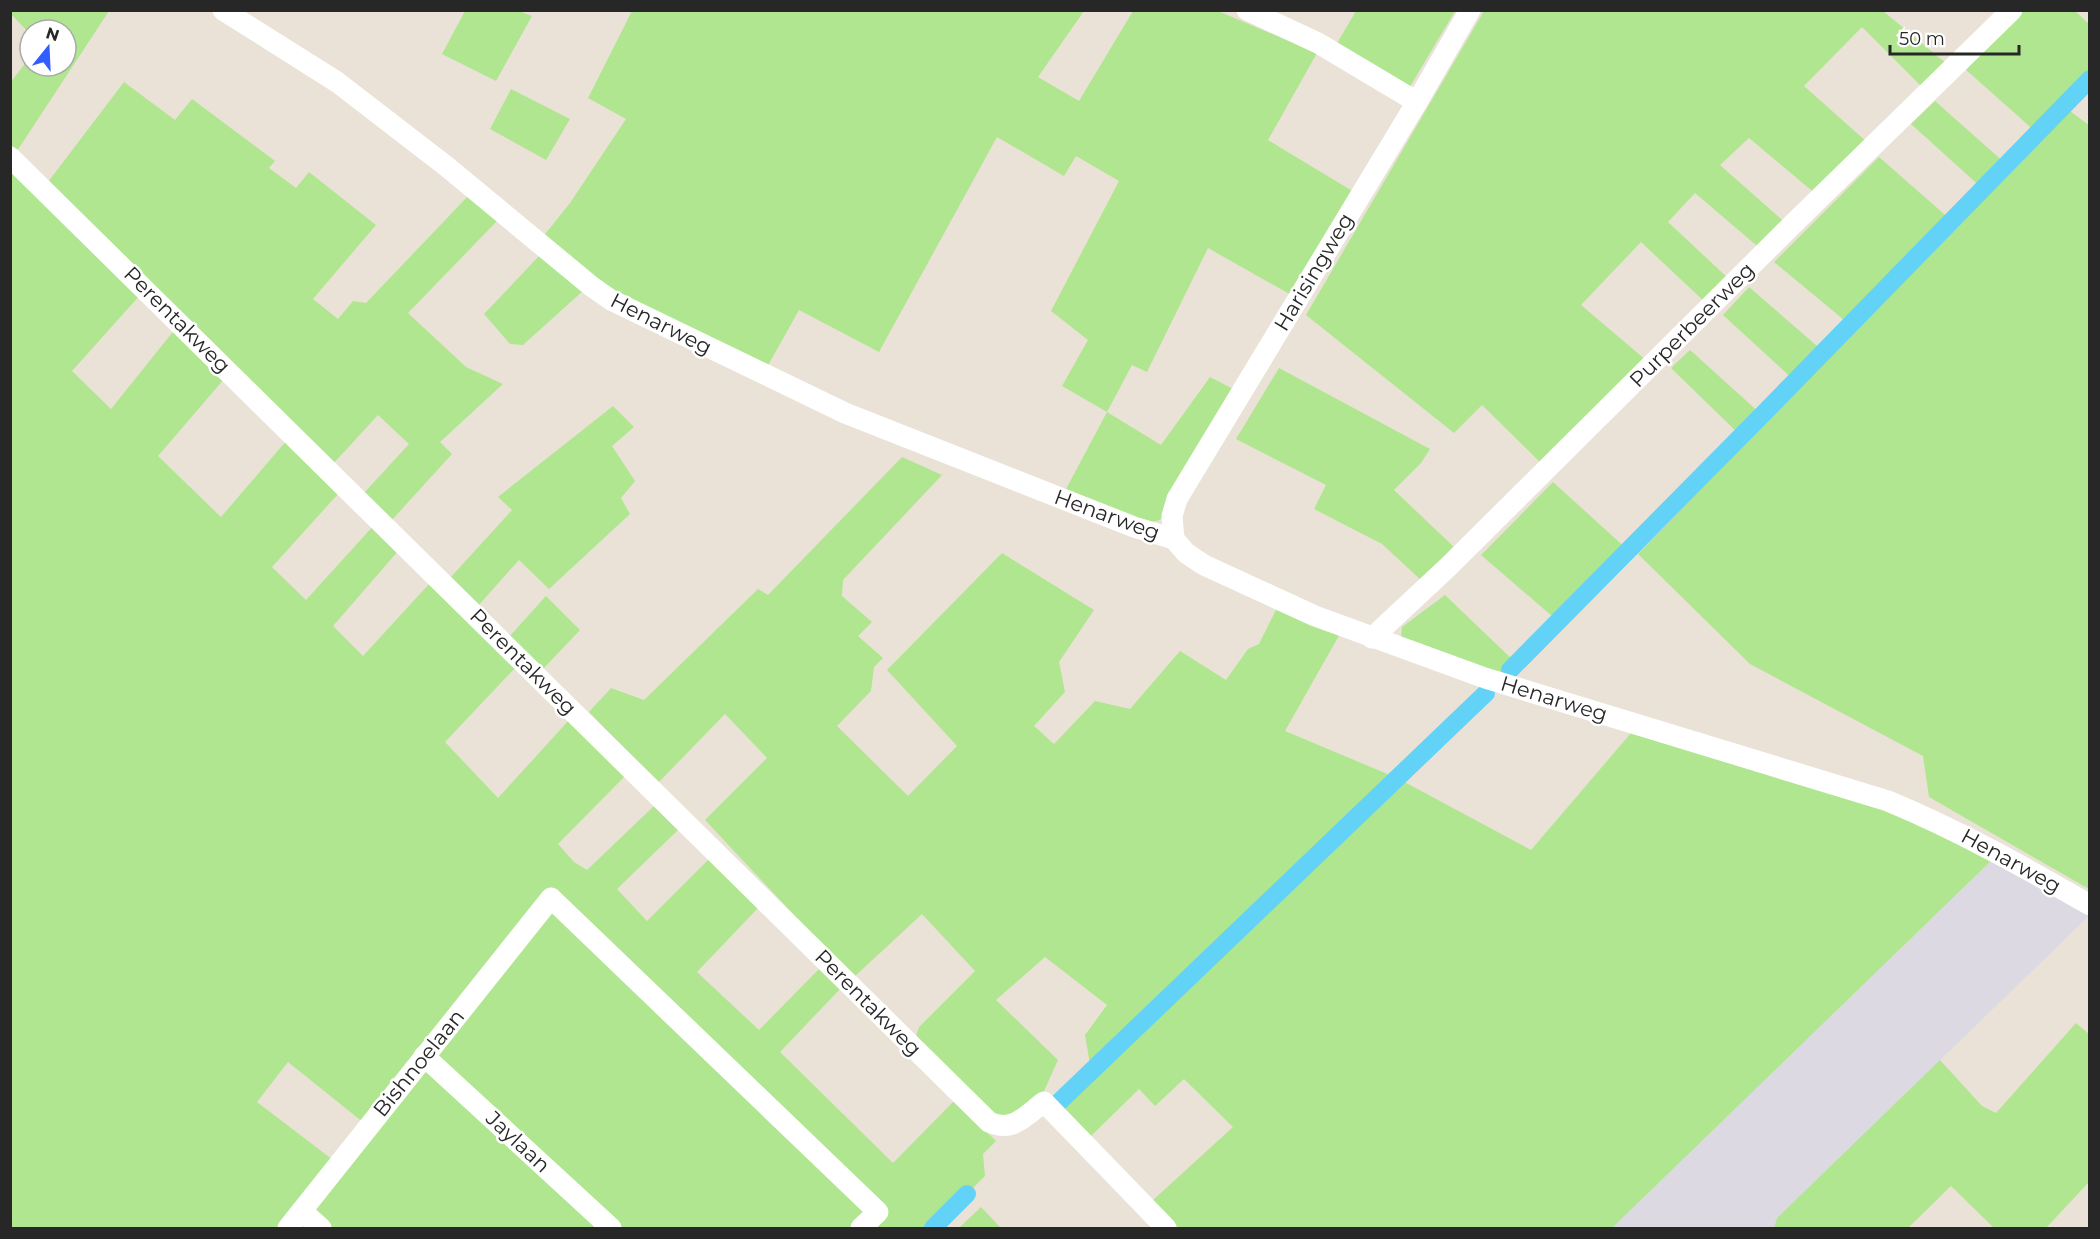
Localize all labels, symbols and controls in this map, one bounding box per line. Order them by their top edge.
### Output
north arrow [18,18,78,78]
scale bar [1890,18,2019,56]
text: N [43,23,62,45]
text: 50 m [1899,28,1945,50]
street label: Harisingweg [1269,208,1359,335]
street label: Purperbeerweg [1624,257,1759,392]
street label: Perentakweg [119,261,236,378]
street label: Henarweg [606,287,716,360]
street label: Henarweg [1051,484,1163,545]
street label: Perentakweg [465,603,582,720]
street label: Henarweg [1498,670,1611,727]
street label: Henarweg [1957,823,2066,898]
street label: Perentakweg [810,944,927,1061]
street label: Bishnoelaan [368,1004,469,1121]
street label: Jaylaan [480,1105,556,1178]

